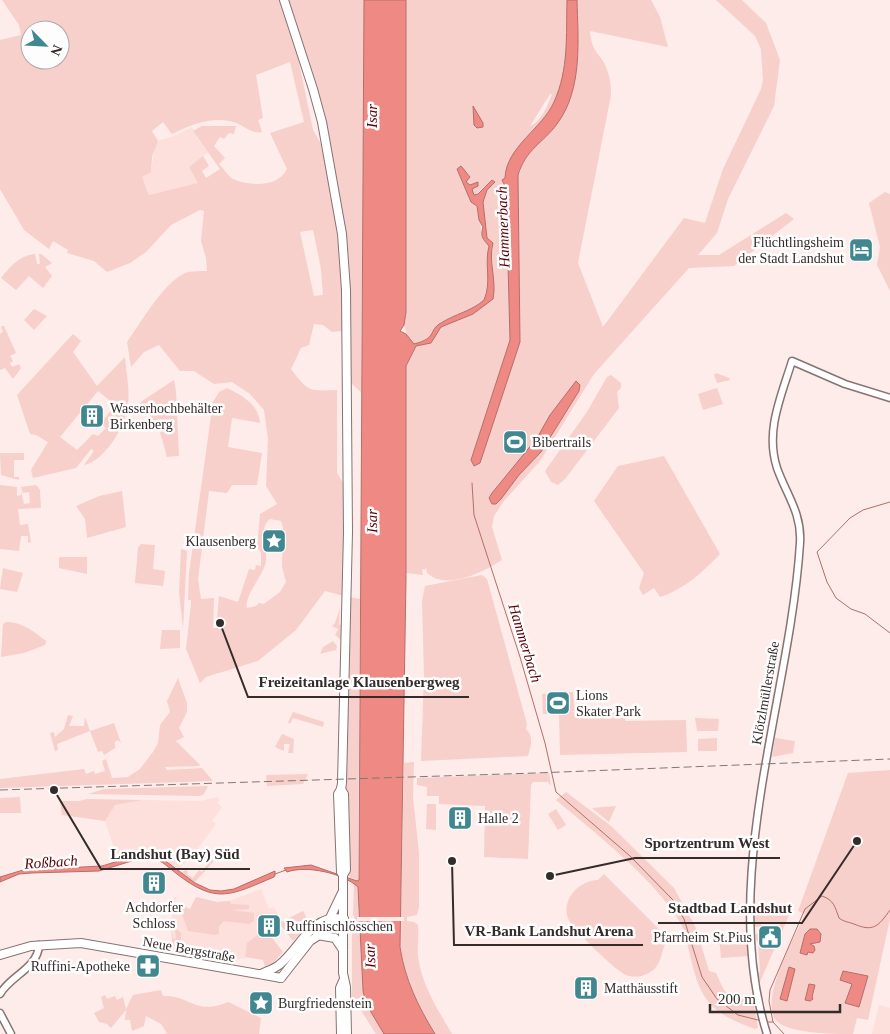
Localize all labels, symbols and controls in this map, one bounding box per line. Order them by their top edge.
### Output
north arrow [20,20,70,70]
text: N [48,42,65,58]
water label: Isar [364,104,380,129]
water label: Hammerbach [494,186,512,269]
place label: Flüchtlingsheim der Stadt Landshut [738,235,844,266]
hotel icon: Flüchtlingsheim der Stadt Landshut [848,237,874,263]
place label: Wasserhochbehälter Birkenberg [110,401,223,432]
building icon: Wasserhochbehälter Birkenberg [79,403,105,429]
sports icon: Bibertrails [502,429,528,455]
place label: Bibertrails [532,435,591,450]
water label: Isar [364,509,380,534]
place icon: Klausenberg [261,528,287,554]
place label: Klausenberg [186,534,256,549]
water label: Hammerbach [505,601,545,684]
street label: Klötzlmüllerstraße [749,640,782,746]
callout: Freizeitanlage Klausenbergweg [248,667,469,697]
text: Freizeitanlage Klausenbergweg [259,674,460,690]
place label: Lions Skater Park [576,688,641,719]
sports icon: Lions Skater Park [545,690,571,716]
building icon: Halle 2 [447,805,473,831]
place label: Halle 2 [478,811,519,826]
callout: Sportzentrum West [635,828,780,858]
text: Sportzentrum West [644,835,770,851]
callout: Landshut (Bay) Süd [101,839,250,869]
text: Landshut (Bay) Süd [110,846,240,863]
water label: Roßbach [23,852,78,872]
building icon: Achdorfer Schloss [141,870,167,896]
callout: Stadtbad Landshut [658,893,802,923]
place label: Achdorfer Schloss [125,900,183,931]
text: Stadtbad Landshut [668,900,792,916]
building icon: Ruffinischlösschen [256,913,282,939]
callout: VR-Bank Landshut Arena [454,915,643,945]
place label: Ruffinischlösschen [286,919,393,934]
text: VR-Bank Landshut Arena [465,923,634,939]
public building icon: Pfarrheim St.Pius [757,924,783,950]
place label: Pfarrheim St.Pius [653,930,752,945]
street label: Neue Bergstraße [142,934,236,965]
water label: Isar [362,943,378,969]
pharmacy icon: Ruffini-Apotheke [135,953,161,979]
place label: Ruffini-Apotheke [31,959,130,974]
building icon: Matthäusstift [573,975,599,1001]
place label: Matthäusstift [604,981,678,996]
scale bar [710,982,840,1014]
place icon: Burgfriedenstein [248,990,274,1016]
text: 200 m [718,991,756,1007]
place label: Burgfriedenstein [278,996,372,1011]

